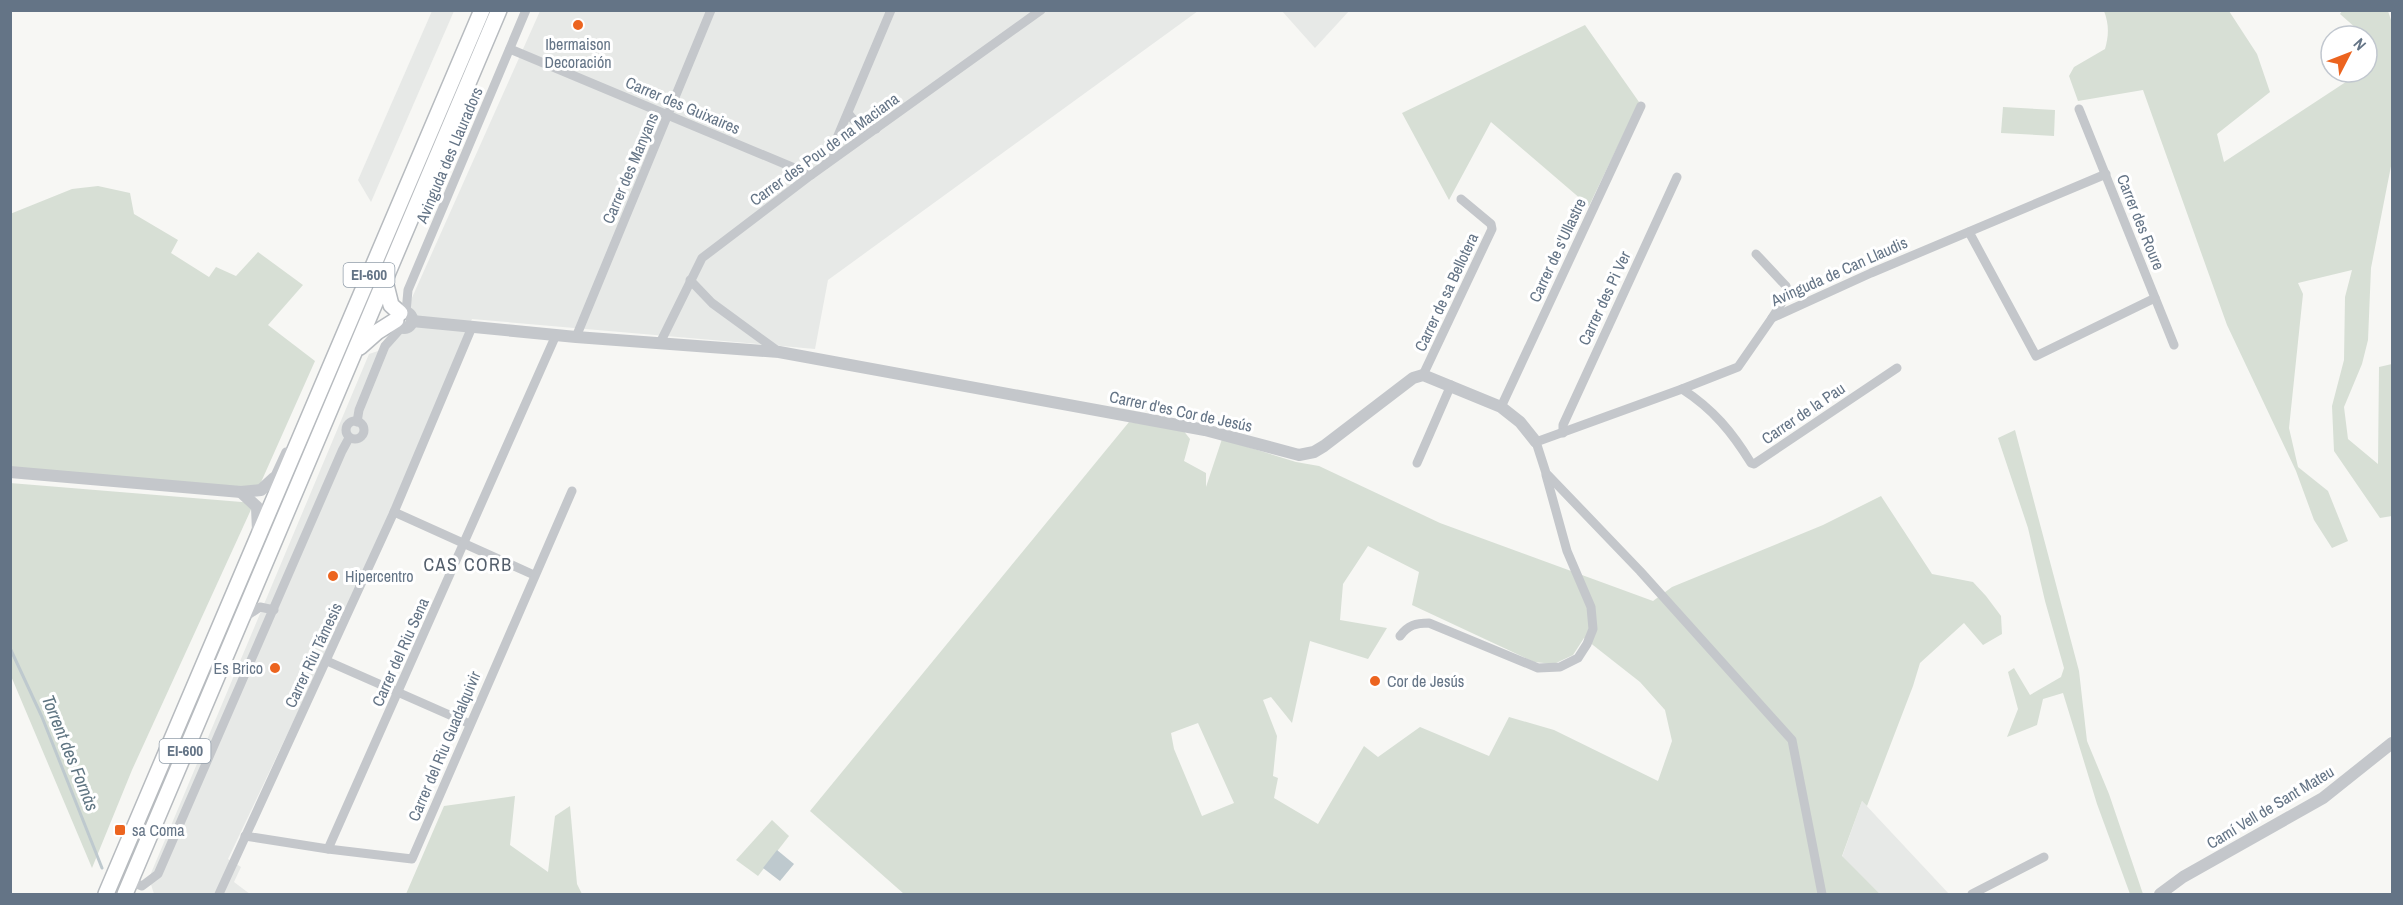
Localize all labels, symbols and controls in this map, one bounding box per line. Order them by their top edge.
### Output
marker: Ibermaison Decoración [571,18,585,32]
north arrow [2319,24,2379,84]
place label: Ibermaison Decoración [544,33,612,73]
text: N [2349,33,2371,55]
street label: Carrer des Guixaires [622,71,744,139]
street label: Avinguda des Llauradors [410,84,488,227]
street label: Carrer des Pou de na Maciana [745,87,904,211]
street label: Carrer des Manyans [597,109,663,227]
street label: Carrer des Roure [2112,171,2170,273]
street label: Carrer de s'Ullastre [1523,194,1591,306]
street label: Carrer de sa Bellotera [1409,229,1483,355]
street label: Avinguda de Can Llaudis [1766,231,1911,311]
street label: Carrer des Pi Ver [1573,247,1636,349]
road number: EI-600 [344,263,394,287]
street label: Carrer de la Pau [1757,377,1849,449]
street label: Carrer d'es Cor de Jesús [1108,385,1254,437]
district label: CAS CORB [423,552,513,577]
place label: Hipercentro [345,565,414,587]
marker: Hipercentro [326,569,340,583]
street label: Carrer del Riu Sena [366,594,434,710]
street label: Carrer Riu Támesis [279,599,347,711]
place label: Es Brico [213,657,263,679]
marker: Es Brico [268,661,282,675]
street label: Carrer del Riu Guadalquivir [402,667,486,824]
place label: Cor de Jesús [1387,670,1464,692]
marker: Cor de Jesús [1368,674,1382,688]
water label: Torrent des Fornàs [36,691,105,815]
road number: EI-600 [160,739,210,763]
street label: Camí Vell de Sant Mateu [2202,760,2338,854]
place label: sa Coma [132,819,185,841]
marker: sa Coma [113,823,127,837]

